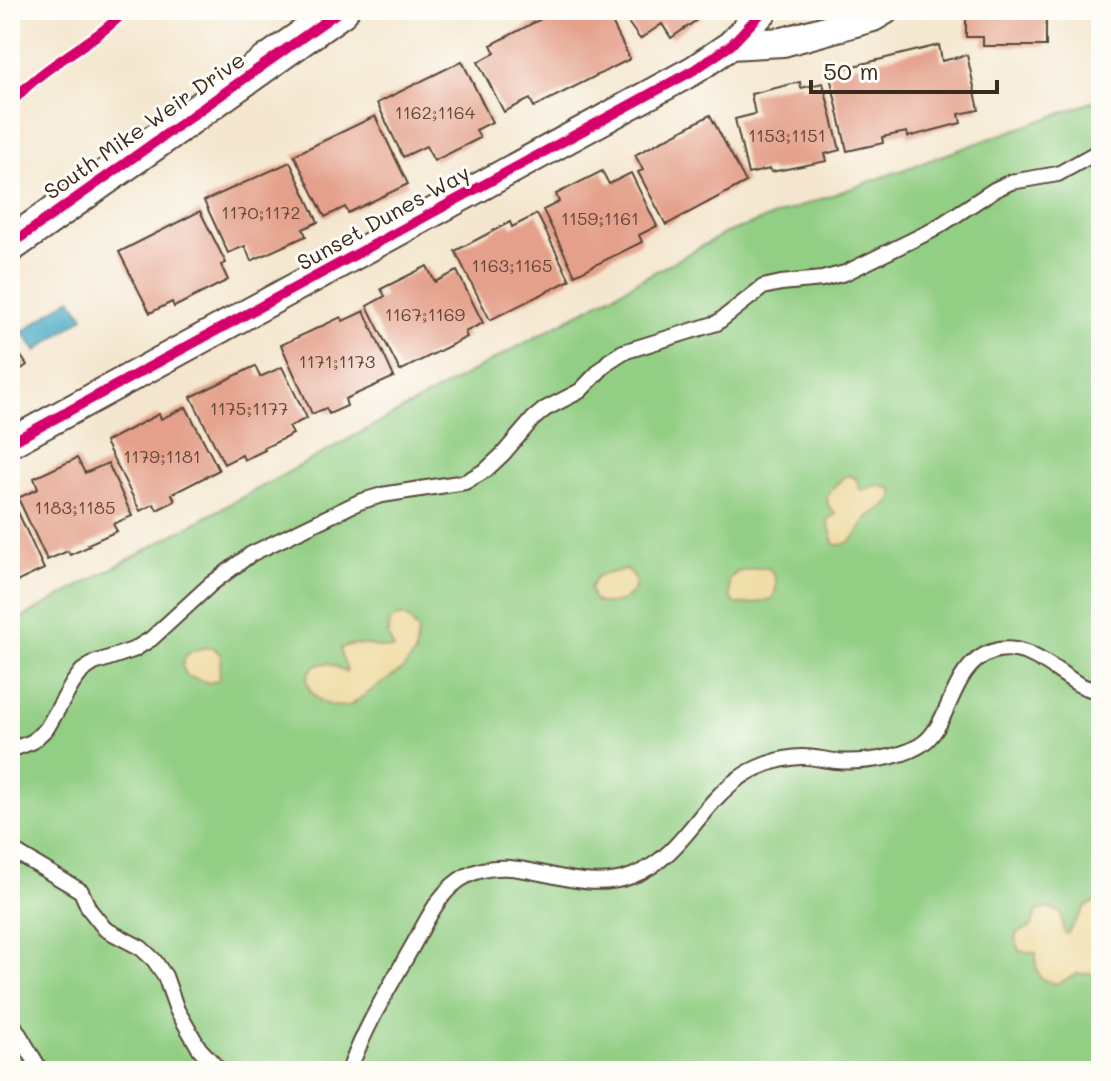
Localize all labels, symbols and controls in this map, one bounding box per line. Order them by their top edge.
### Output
scale bar [811,44,997,94]
street label: South Mike Weir Drive [38,45,250,205]
text: 50 m [823,55,879,86]
house number: 1162;1164 [395,100,476,124]
house number: 1153;1151 [748,123,826,147]
street label: Sunset Dunes Way [292,158,474,276]
house number: 1170;1172 [221,200,301,224]
house number: 1159;1161 [561,206,639,230]
house number: 1163;1165 [472,253,552,277]
house number: 1167;1169 [385,302,466,326]
house number: 1171;1173 [299,349,375,373]
house number: 1175;1177 [210,396,288,420]
house number: 1179;1181 [123,444,201,468]
house number: 1183;1185 [35,495,115,519]

